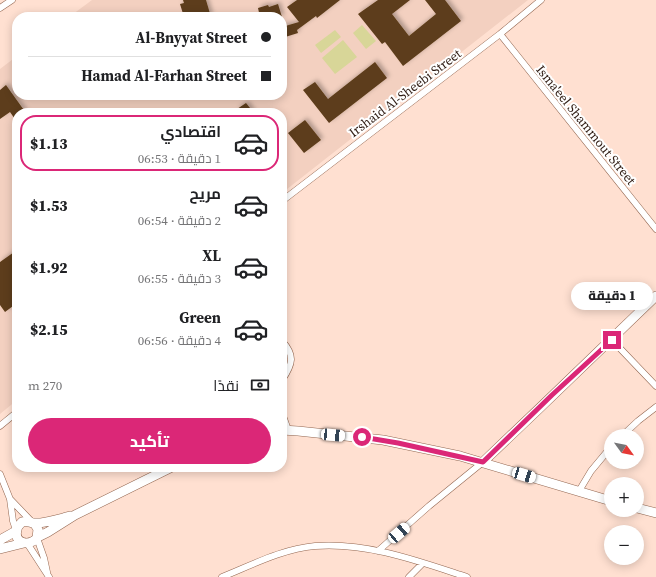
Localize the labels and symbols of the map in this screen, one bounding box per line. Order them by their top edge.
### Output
street label: Irshaid Al-Sheebi Street [345,45,465,141]
street label: Isma'eel Shammout Street [532,62,640,189]
callout: 1 دقيقة [571,282,653,310]
route end [603,331,621,349]
car [321,428,345,442]
route start [353,428,371,446]
north arrow [604,429,644,469]
car [511,466,537,484]
car [386,521,412,545]

